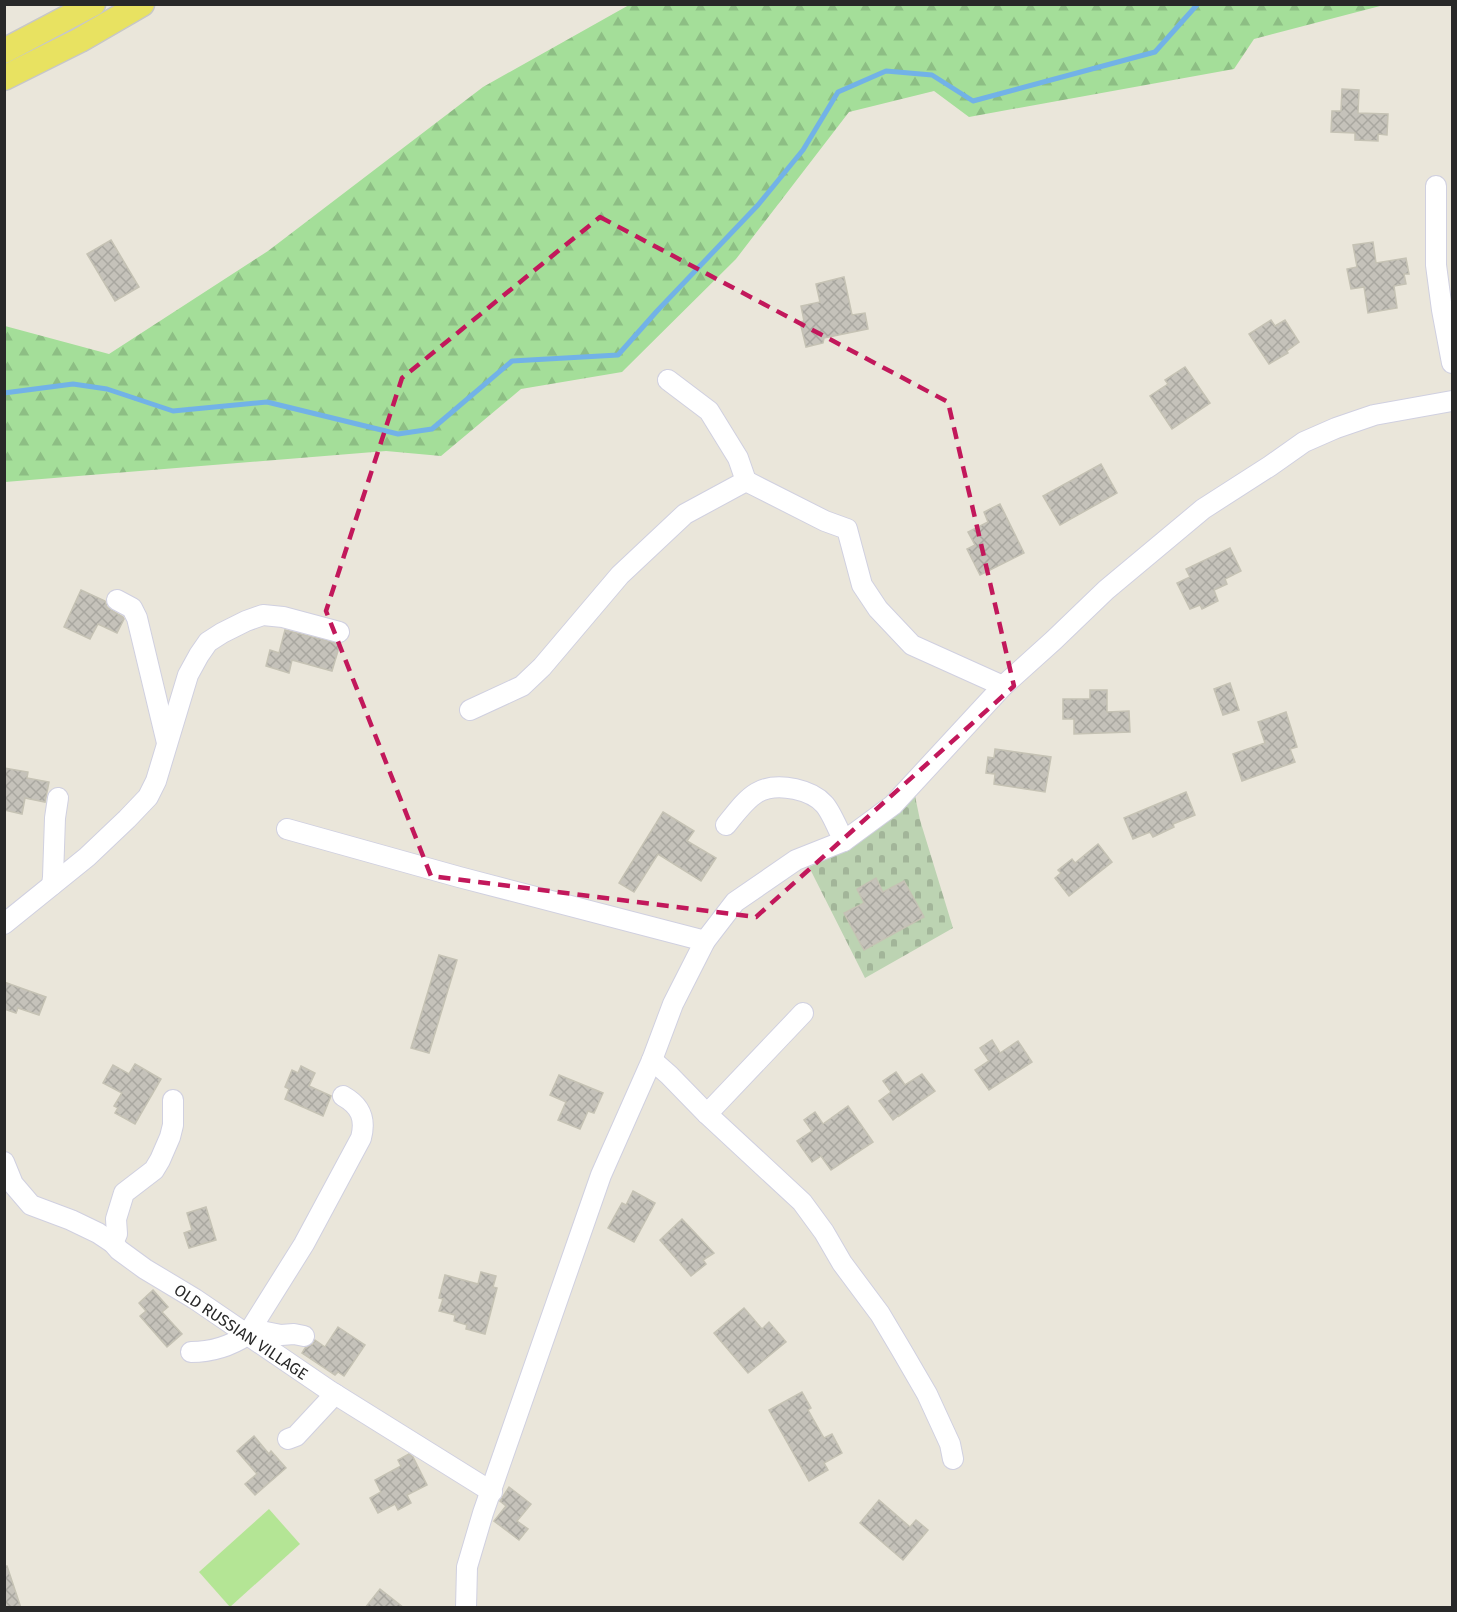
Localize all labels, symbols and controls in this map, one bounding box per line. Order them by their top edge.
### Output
street label: OLD RUSSIAN VILLAGE [171,1280,311,1384]

